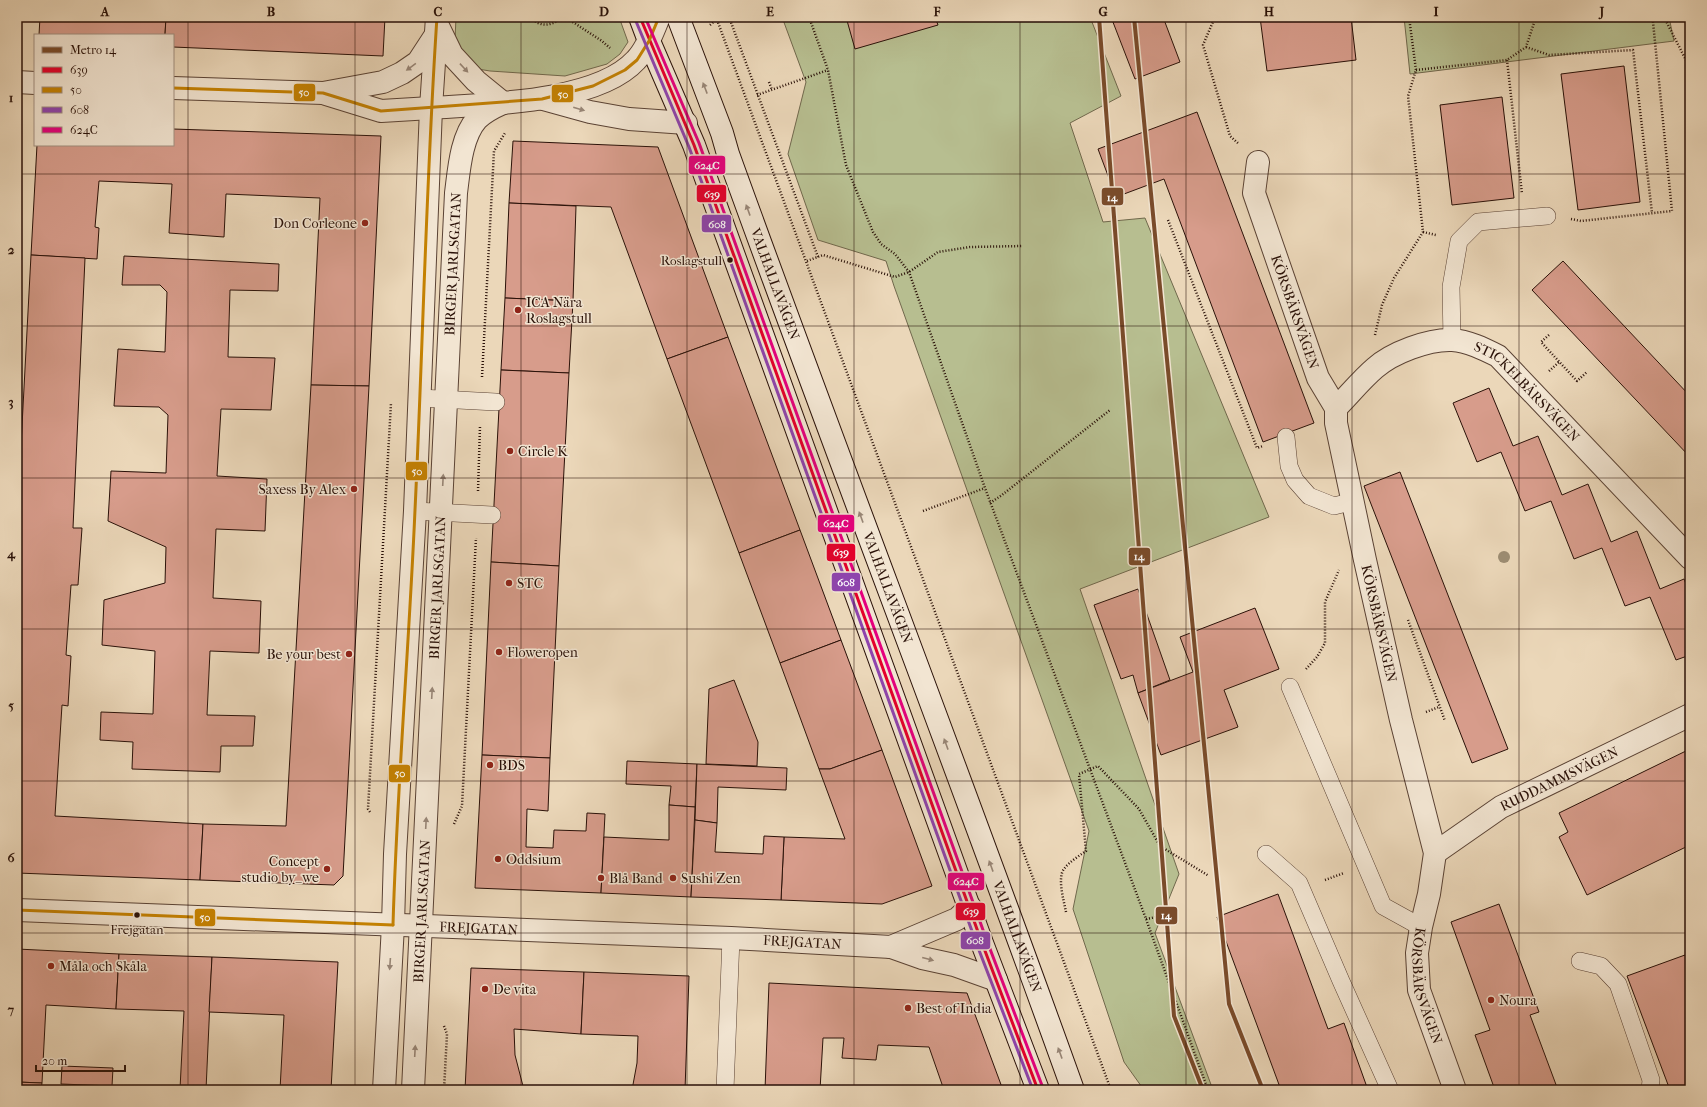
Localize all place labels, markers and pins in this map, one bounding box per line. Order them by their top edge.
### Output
place label: Don Corleone [273,215,357,232]
marker: Don Corleone [360,218,370,228]
place label: Roslagstull [661,253,722,268]
marker: Roslagstull [725,255,735,265]
place label: ICA Nära Roslagstull [526,294,592,327]
marker: ICA Nära Roslagstull [513,305,523,315]
place label: Circle K [518,443,568,460]
marker: Circle K [505,446,515,456]
place label: Saxess By Alex [258,481,347,498]
marker: Saxess By Alex [349,484,359,494]
place label: STC [517,575,543,592]
marker: STC [504,578,514,588]
place label: Floweropen [507,644,578,661]
place label: Be your best [267,646,341,663]
marker: Floweropen [494,647,504,657]
marker: Be your best [344,649,354,659]
place label: BDS [498,757,525,774]
marker: BDS [485,760,495,770]
place label: Oddsium [506,851,561,868]
place label: Concept studio by_we [241,853,319,886]
marker: Oddsium [493,854,503,864]
marker: Concept studio by_we [322,864,332,874]
place label: Blå Band [609,870,663,887]
place label: Sushi Zen [681,870,741,887]
marker: Blå Band [596,873,606,883]
marker: Sushi Zen [668,873,678,883]
marker: Frejgatan [132,910,142,920]
place label: Frejgatan [110,922,164,937]
place label: Måla och Skåla [59,958,147,975]
marker: Måla och Skåla [46,961,56,971]
place label: De vita [493,981,537,998]
marker: De vita [480,984,490,994]
place label: Noura [1499,992,1537,1009]
marker: Noura [1486,995,1496,1005]
place label: Best of India [916,1000,992,1017]
marker: Best of India [903,1003,913,1013]

